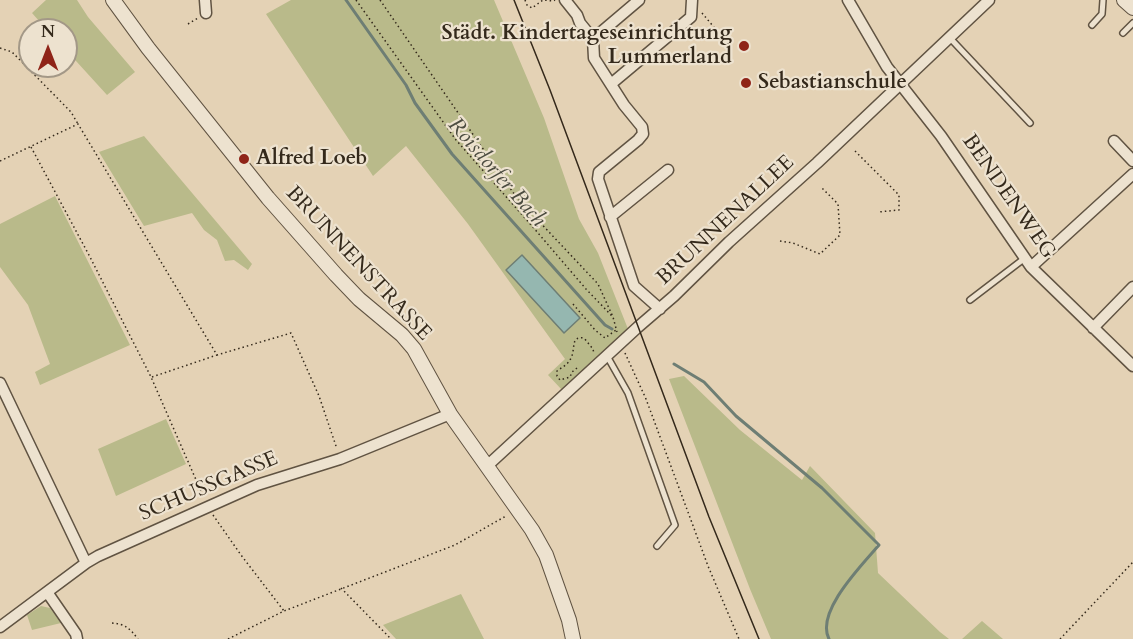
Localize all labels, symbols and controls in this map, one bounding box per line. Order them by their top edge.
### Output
north arrow [18,18,78,78]
text: N [41,21,55,43]
place label: Städt. Kindertageseinrichtung Lummerland [442,21,732,71]
marker: Städt. Kindertageseinrichtung Lummerland [737,39,751,53]
place label: Sebastianschule [758,70,907,96]
marker: Sebastianschule [739,76,753,90]
water label: Roisdorfer Bach [441,113,551,233]
street label: BENDENWEG [956,130,1060,264]
place label: Alfred Loeb [256,146,367,172]
street label: BRUNNENALLEE [652,151,800,291]
marker: Alfred Loeb [237,152,251,166]
street label: BRUNNENSTRASSE [280,182,436,346]
street label: SCHUSSGASSE [136,447,282,527]

